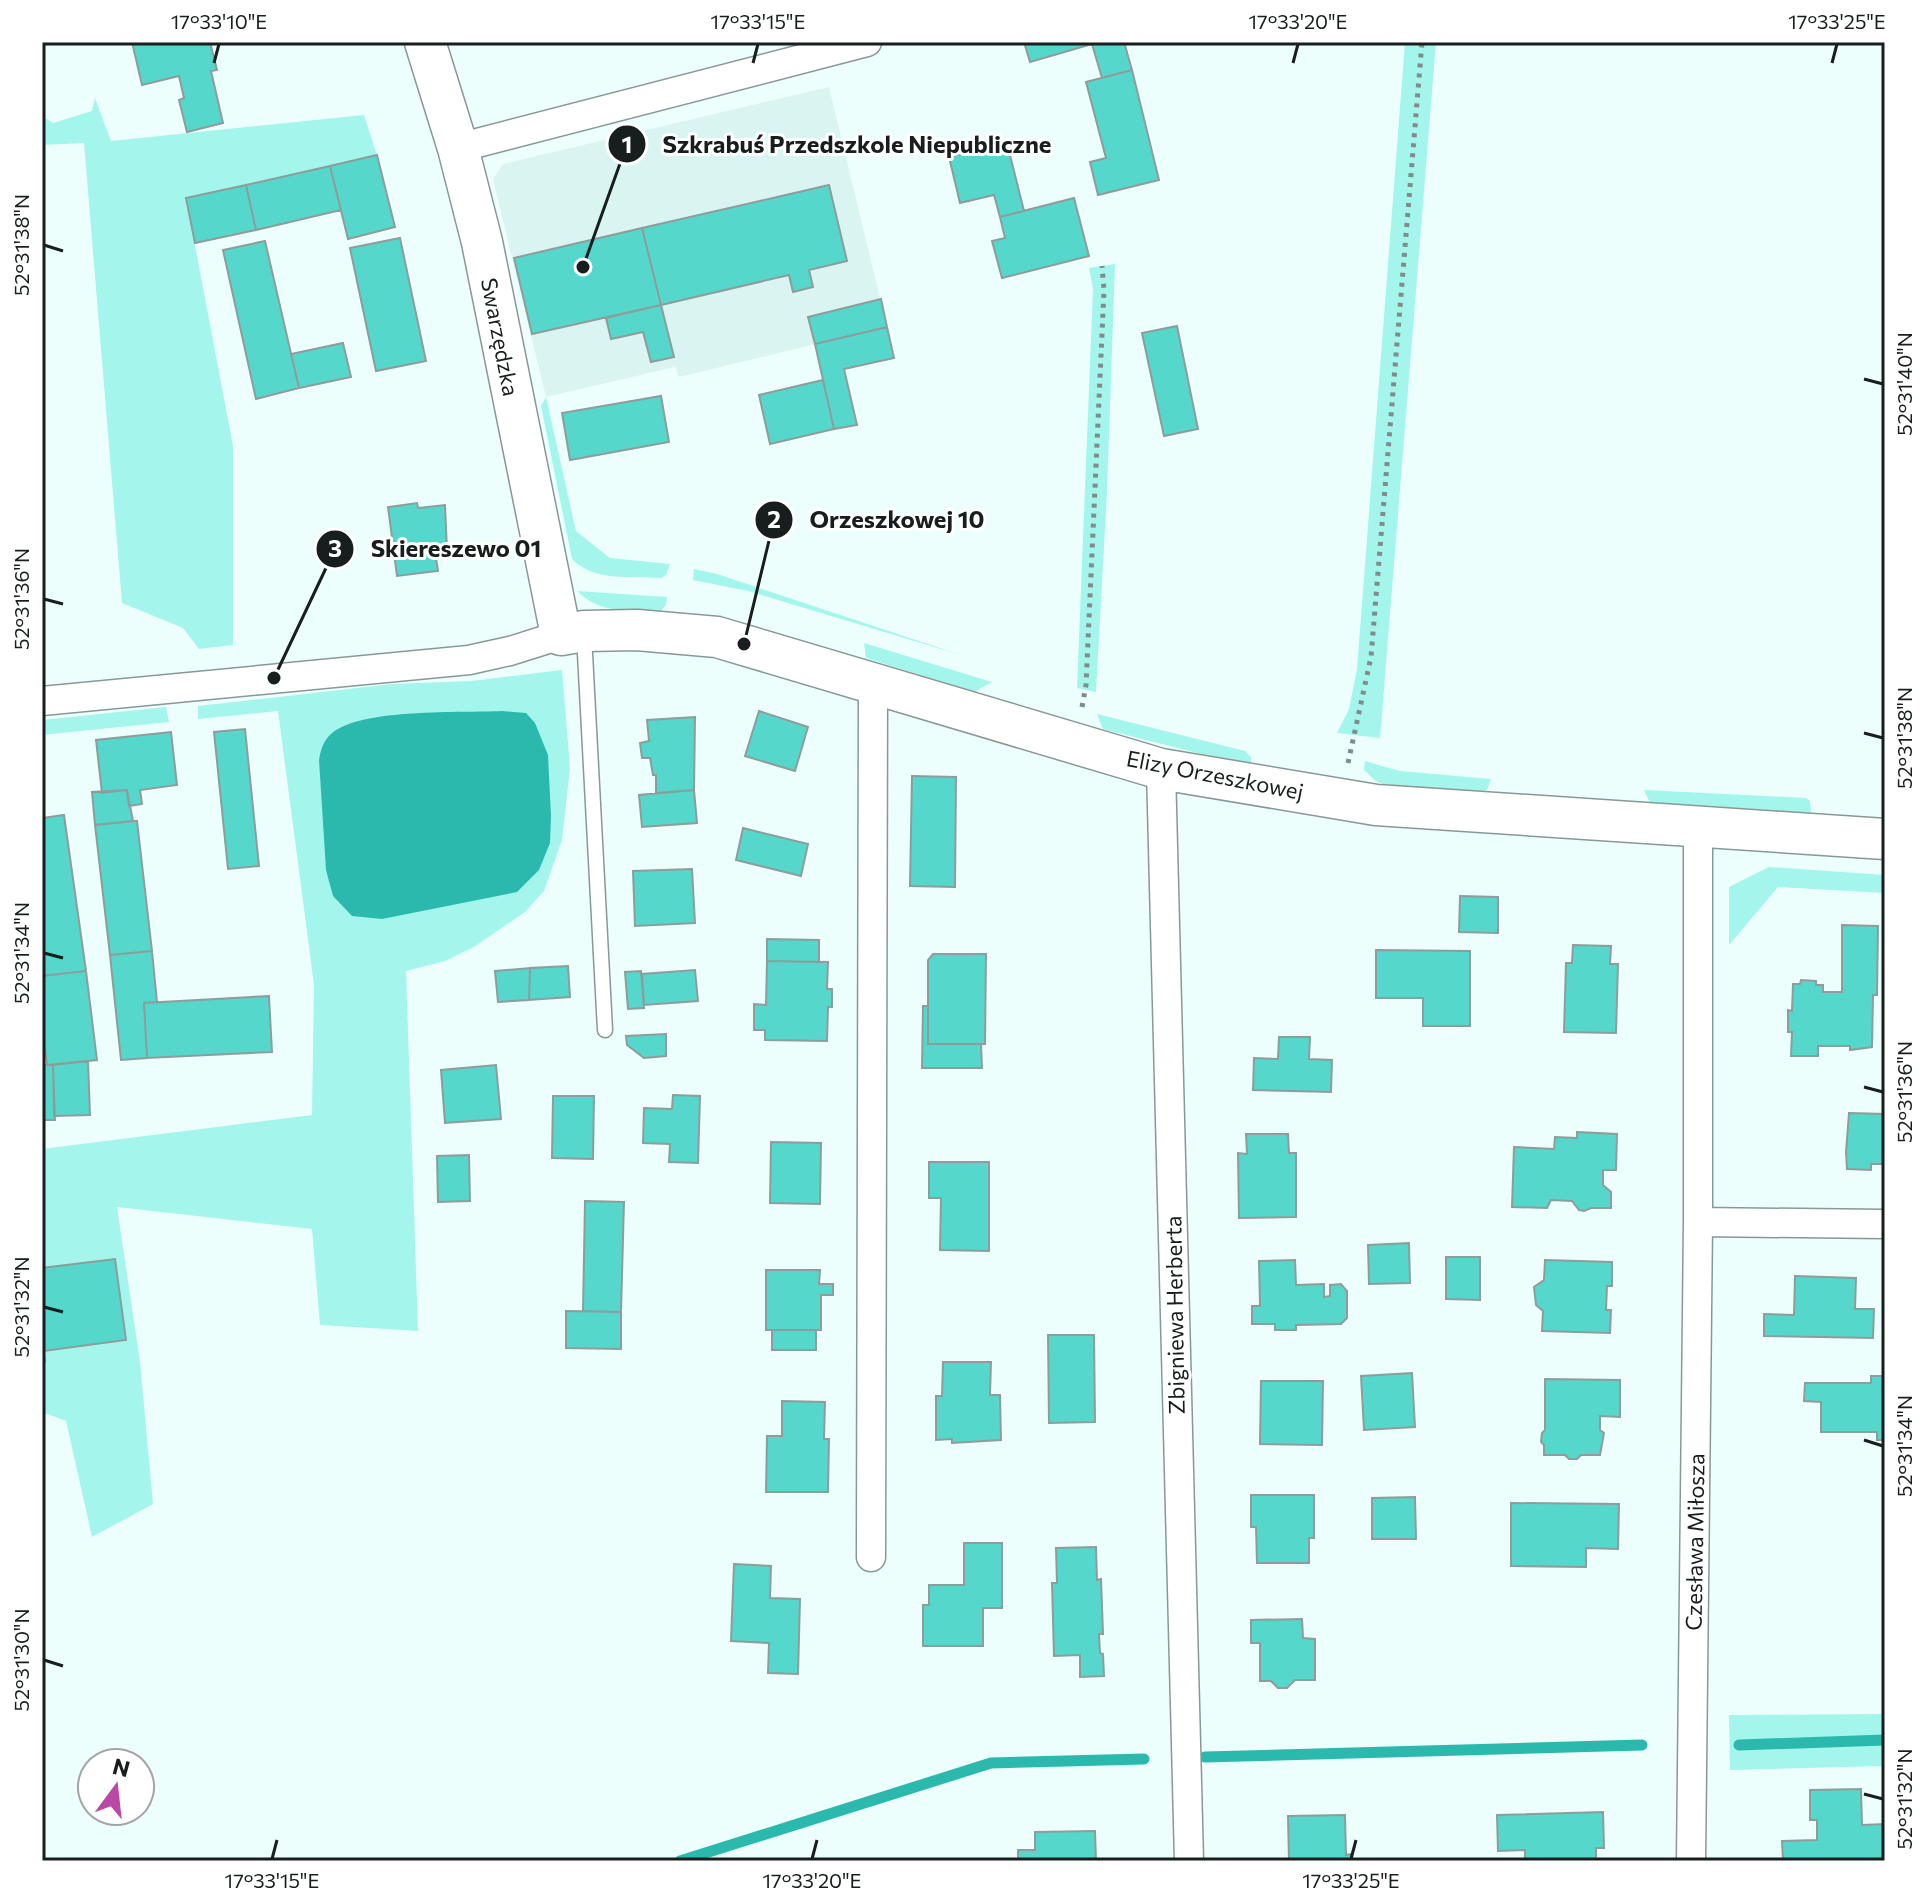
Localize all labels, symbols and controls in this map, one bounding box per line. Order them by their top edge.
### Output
text: 17°33'10"E [171,9,267,33]
text: 17°33'15"E [711,9,805,33]
text: 17°33'20"E [1249,9,1347,33]
text: 17°33'25"E [1788,9,1886,33]
callout: Szkrabuś Przedszkole Niepubliczne [607,120,1068,168]
text: 1 [622,129,632,158]
text: Szkrabuś Przedszkole Niepubliczne [663,129,1051,158]
text: 52°31'38"N [9,194,33,296]
street label: Swarzędzka [476,276,525,398]
text: 52°31'40"N [1892,332,1916,436]
callout: Orzeszkowej 10 [754,496,1001,544]
text: 2 [767,504,781,533]
text: Orzeszkowej 10 [809,504,985,533]
callout: Skiereszewo 01 [315,525,557,573]
text: 3 [328,533,342,562]
text: Skiereszewo 01 [371,533,541,562]
text: 52°31'36"N [9,548,33,650]
text: 52°31'38"N [1892,687,1916,789]
street label: Elizy Orzeszkowej [1124,744,1306,805]
text: 52°31'34"N [9,902,33,1004]
text: 52°31'36"N [1892,1041,1916,1143]
street label: Zbigniewa Herberta [1159,1215,1190,1415]
text: 52°31'32"N [9,1256,33,1358]
text: 52°31'34"N [1892,1395,1916,1497]
street label: Czesława Miłosza [1679,1453,1710,1631]
text: 52°31'30"N [9,1608,33,1712]
north arrow [76,1747,156,1827]
text: 52°31'32"N [1892,1748,1916,1850]
text: N [110,1752,133,1782]
text: 17°33'15"E [225,1868,319,1892]
text: 17°33'20"E [763,1868,861,1892]
text: 17°33'25"E [1302,1868,1400,1892]

